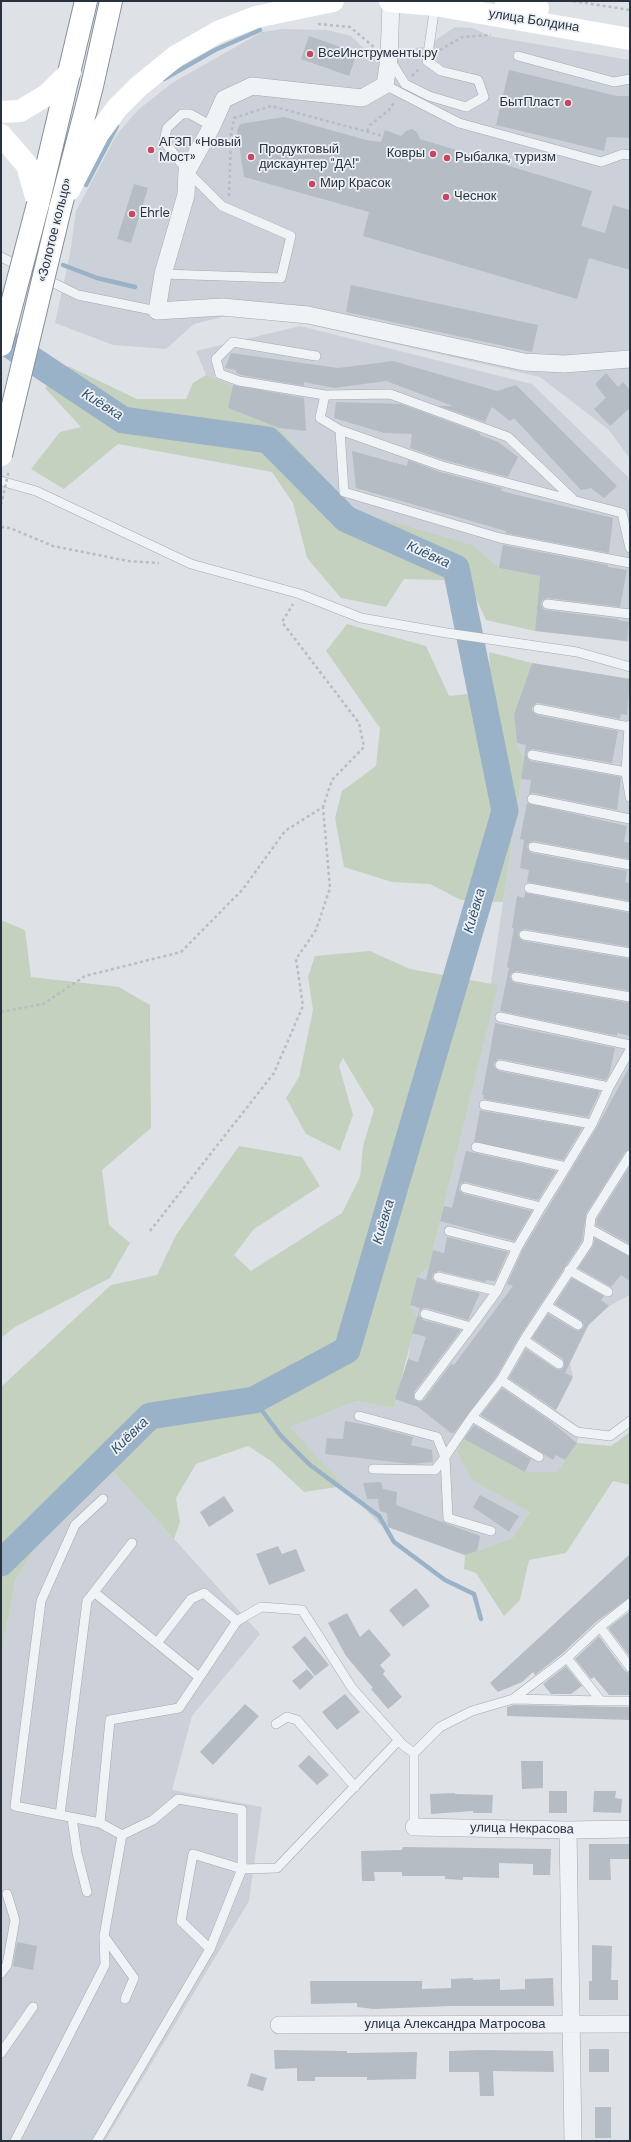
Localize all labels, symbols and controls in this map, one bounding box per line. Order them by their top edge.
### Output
street label: улица Болдина [488,6,580,36]
place label: ВсеИнструменты.ру [318,46,438,62]
marker: ВсеИнструменты.ру [305,49,315,59]
place label: БытПласт [500,95,560,111]
marker: БытПласт [563,98,573,108]
place label: АГЗП «Новый Мост» [159,135,241,166]
place label: Продуктовый дискаунтер "ДА!" [259,142,359,173]
marker: АГЗП «Новый Мост» [146,145,156,155]
place label: Ковры [387,146,425,162]
marker: Ковры [428,149,438,159]
place label: Рыбалка, туризм [455,150,556,166]
marker: Продуктовый дискаунтер "ДА!" [246,152,256,162]
marker: Рыбалка, туризм [442,153,452,163]
street label: «Золотое кольцо» [35,176,75,284]
place label: Мир Красок [320,176,390,192]
marker: Мир Красок [307,179,317,189]
place label: Чеснок [454,189,496,205]
marker: Чеснок [441,192,451,202]
place label: Ehrle [140,206,170,222]
marker: Ehrle [127,209,137,219]
water label: Киёвка [78,386,126,424]
water label: Киёвка [404,538,452,572]
water label: Киёвка [461,887,489,935]
water label: Киёвка [370,1198,398,1246]
water label: Киёвка [108,1414,152,1458]
street label: улица Некрасова [470,1820,574,1838]
street label: улица Александра Матросова [364,2017,546,2033]

